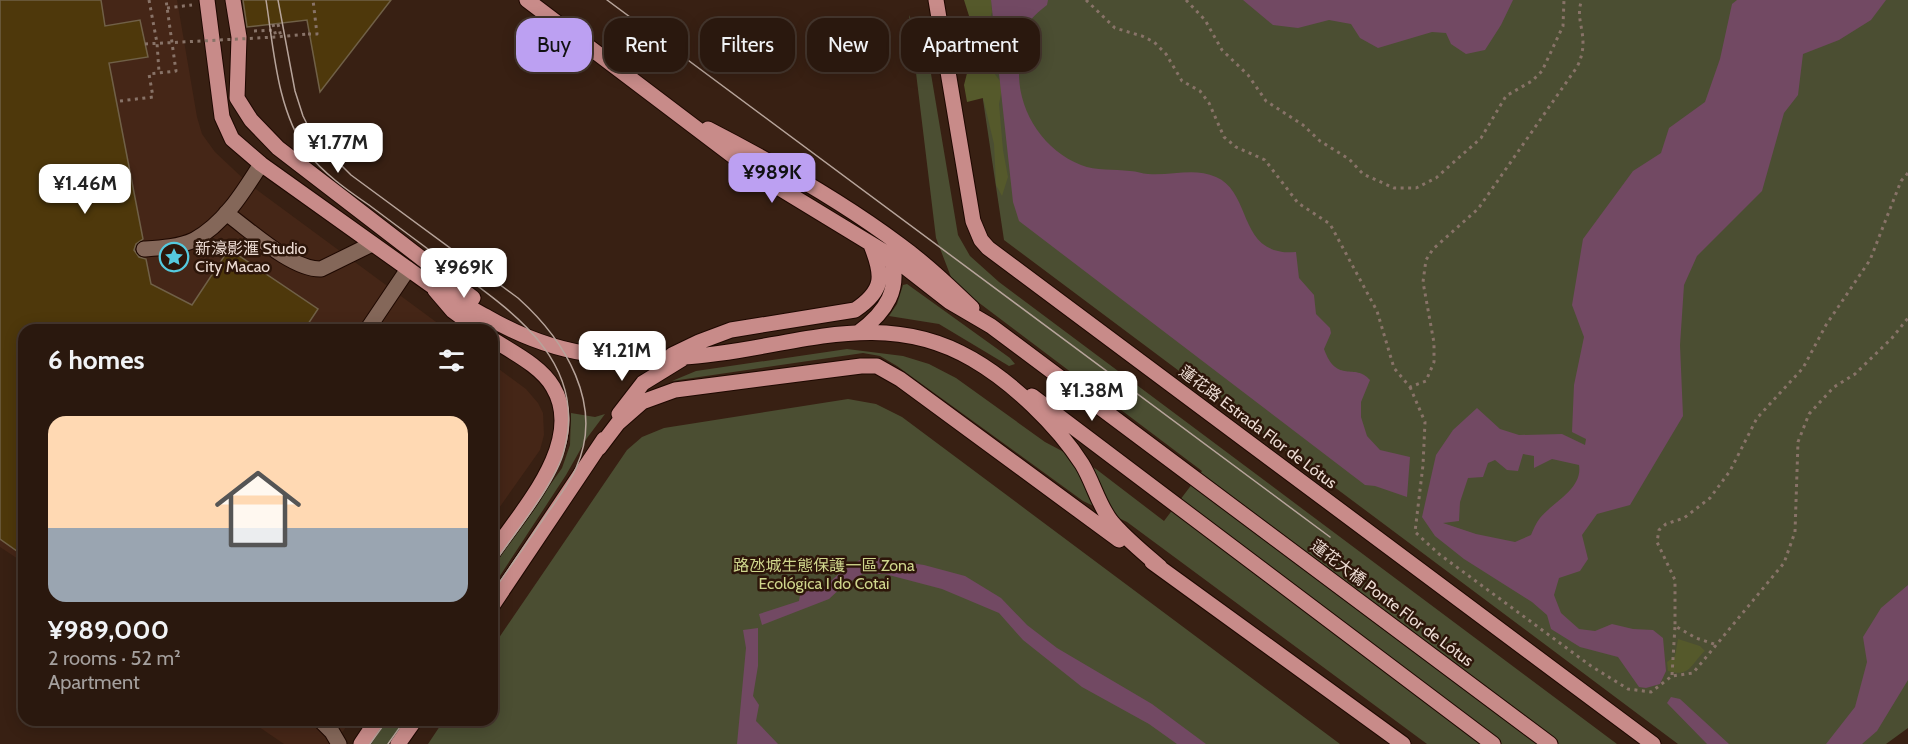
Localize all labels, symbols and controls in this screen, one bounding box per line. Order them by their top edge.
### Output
chip: Buy [516,18,592,72]
chip: Rent [604,18,688,72]
chip: Filters [700,18,795,72]
chip: New [807,18,889,72]
chip: Apartment [901,18,1040,72]
pin: ¥1.77M [289,123,387,174]
text: ¥1.77M [308,130,368,154]
pin: ¥989K [730,153,814,204]
text: ¥989K [742,160,802,184]
pin: ¥1.46M [36,164,134,215]
text: ¥1.46M [53,171,117,195]
place label: 新濠影滙 Studio City Macao [195,239,307,276]
place icon: 新濠影滙 Studio City Macao [158,241,190,273]
pin: ¥969K [422,248,506,299]
text: ¥969K [435,255,493,279]
pin: ¥1.21M [573,331,671,382]
text: ¥1.21M [593,338,651,362]
text: 6 homes [48,344,145,376]
icon: filters [435,344,468,377]
street label: 蓮花路 Estrada Flor de Lótus [1175,362,1341,493]
pin: ¥1.38M [1043,371,1141,422]
text: ¥1.38M [1060,378,1124,402]
icon: home [204,455,312,563]
street label: 蓮花大橋 Ponte Flor de Lótus [1307,536,1477,671]
park label: 路氹城生態保護一區 Zona Ecológica I do Cotai [733,556,915,593]
text: ¥989,000 [48,614,169,646]
text: 2 rooms · 52 m² [48,646,181,670]
text: Apartment [48,670,140,694]

